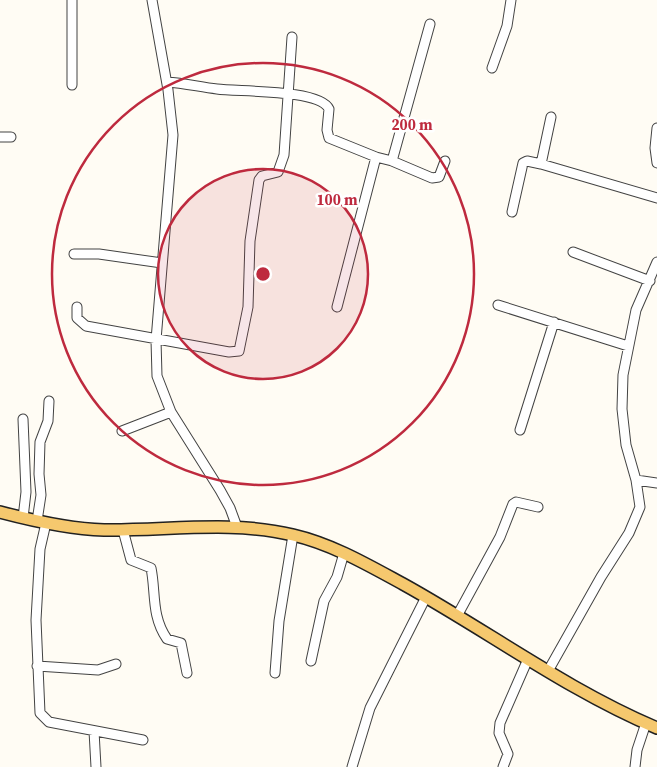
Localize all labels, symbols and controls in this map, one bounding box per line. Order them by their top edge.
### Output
text: 200 m [391,114,433,135]
text: 100 m [316,189,358,210]
centre of rings [254,265,272,283]

